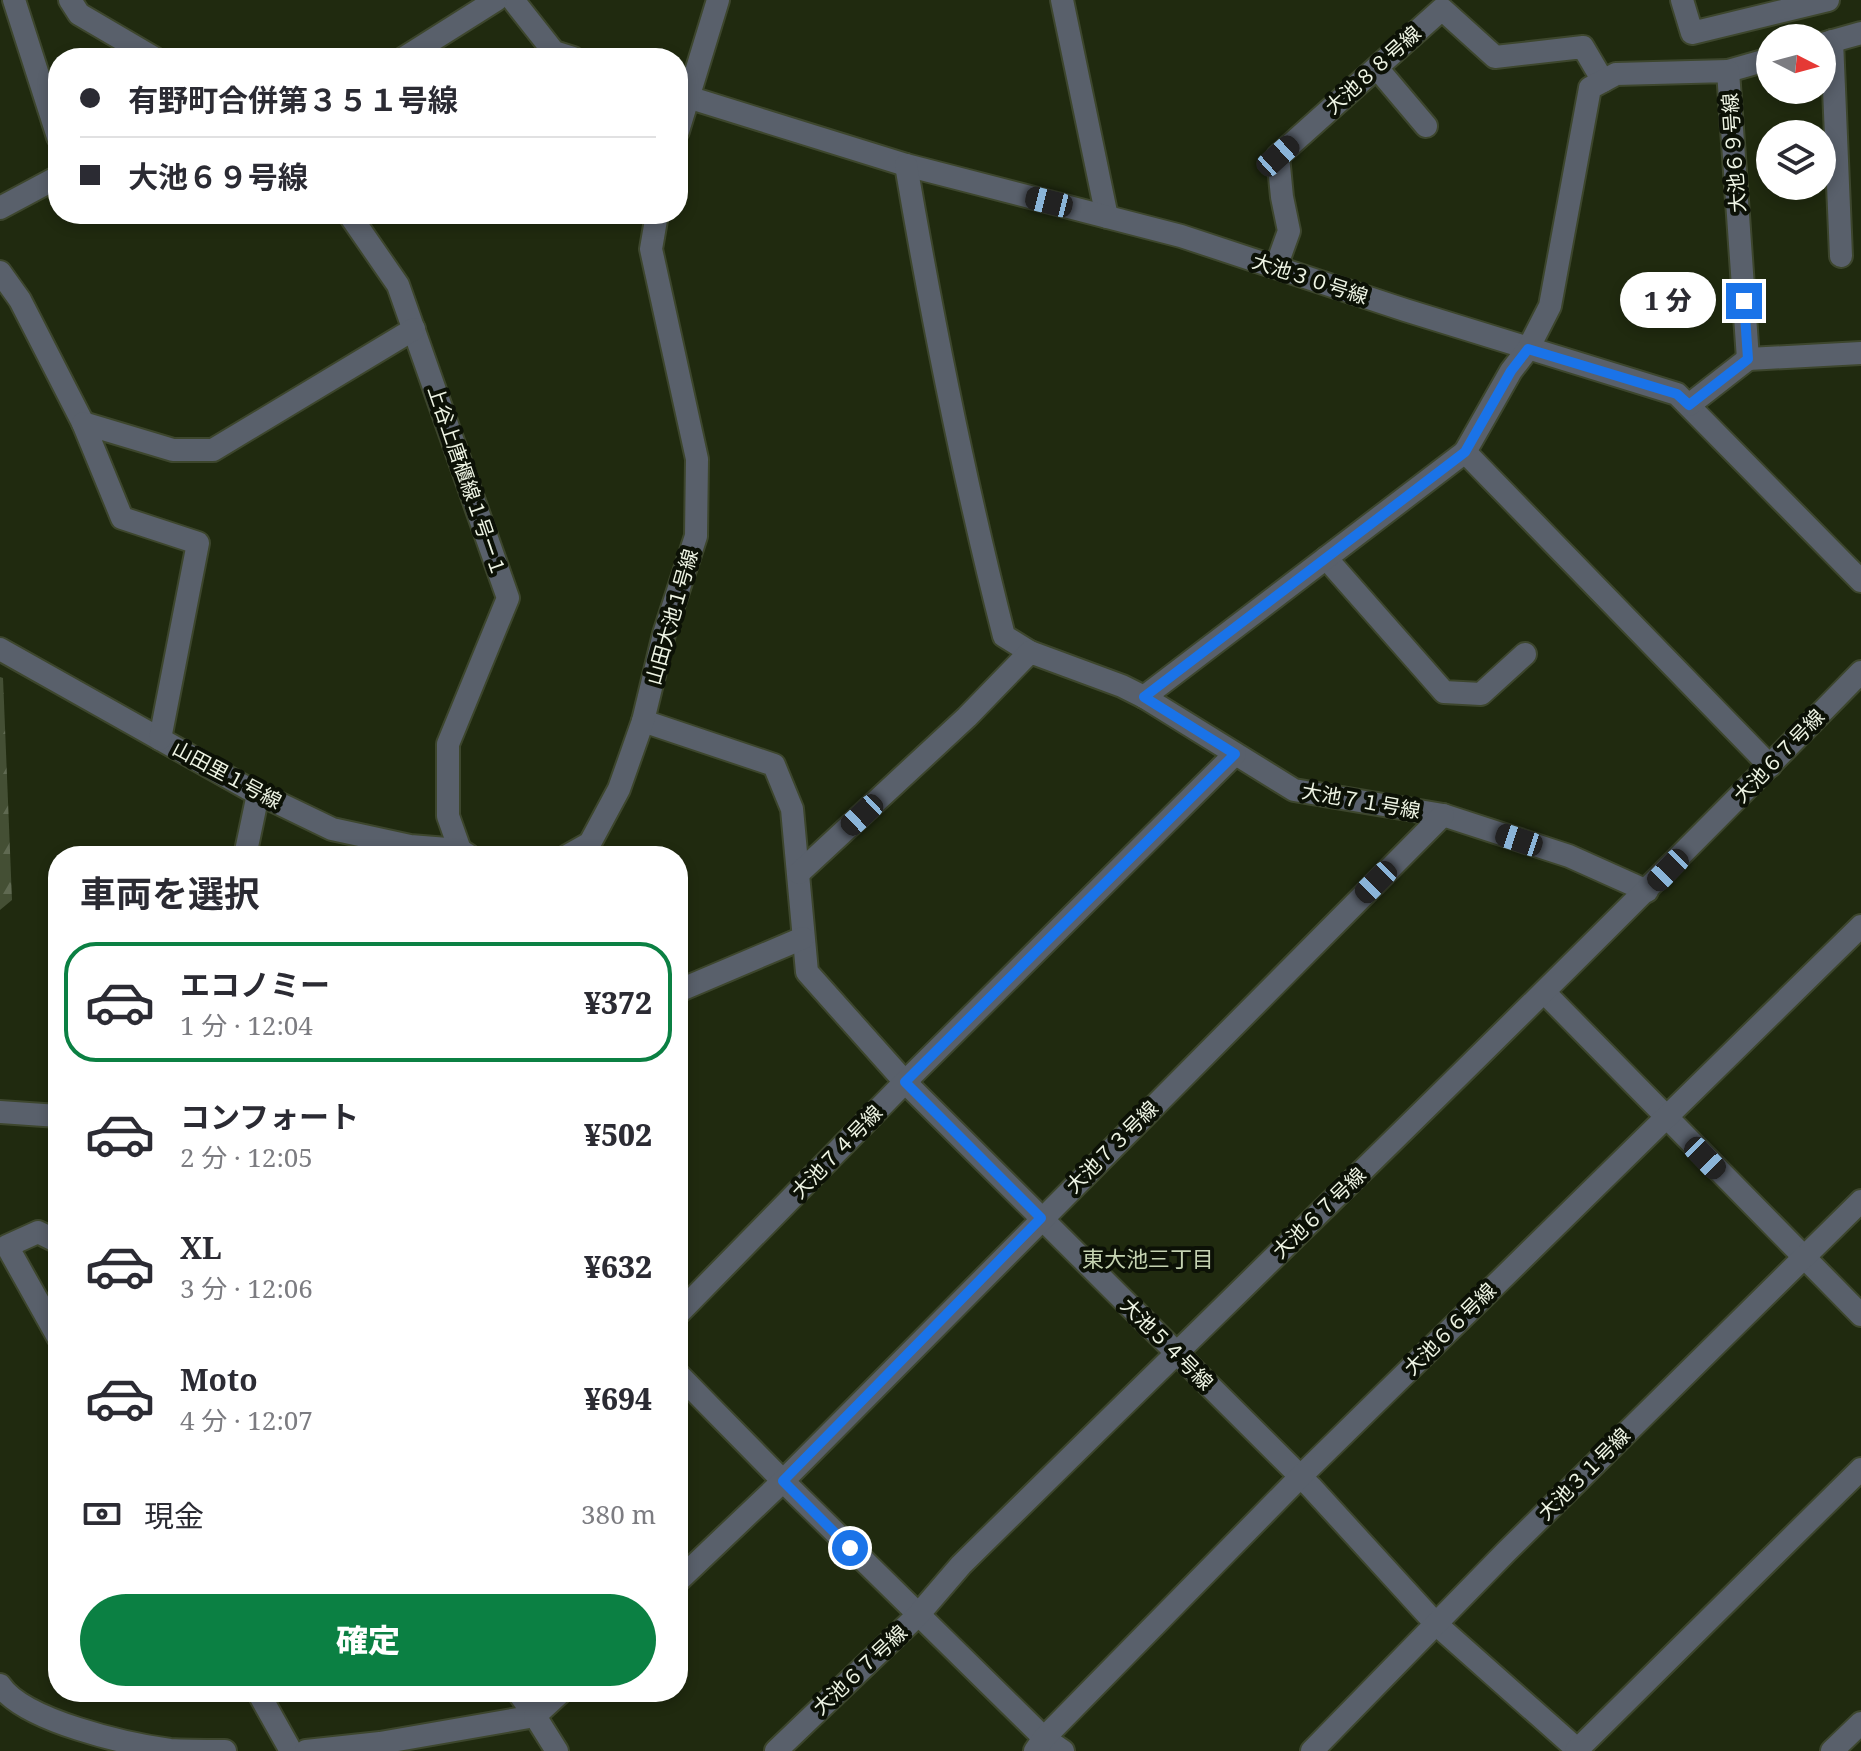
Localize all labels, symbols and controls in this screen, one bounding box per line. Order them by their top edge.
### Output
street label: 大池８８号線 [1319,19,1426,120]
north arrow [1756,24,1836,104]
map controls [1756,24,1836,200]
text: 有野町合併第３５１号線 [128,79,458,120]
street label: 大池６９号線 [1716,92,1751,214]
button: layers [1756,120,1836,200]
car [1252,131,1304,181]
text: 大池６９号線 [128,156,308,197]
car [1023,185,1075,219]
street label: 大池３０号線 [1249,247,1371,310]
callout: 1 分 [1620,273,1716,329]
text: 1 分 [1644,282,1692,318]
route end [1726,283,1762,319]
street label: 上谷上唐櫃線１号ー１ [422,382,513,580]
street label: 山田大池１号線 [639,546,704,688]
street label: 大池６７号線 [1727,703,1830,808]
street label: 山田里１号線 [168,734,287,815]
street label: 大池７１号線 [1300,777,1423,824]
car [836,790,888,840]
car [1492,821,1546,859]
car [1643,844,1693,896]
car [1351,857,1401,907]
text: 車両を選択 [80,869,260,918]
text: エコノミー [180,964,330,1005]
icon: car [84,966,156,1038]
text: ¥372 [584,982,652,1023]
text: 1 分 · 12:04 [180,1007,313,1043]
street label: 大池７３号線 [1060,1095,1164,1199]
text: コンフォート [180,1096,359,1137]
icon: car [84,1098,156,1170]
street label: 大池７４号線 [785,1099,888,1204]
text: ¥502 [584,1114,652,1155]
car [1680,1132,1730,1184]
text: 2 分 · 12:05 [180,1139,313,1175]
street label: 大池６７号線 [1266,1161,1371,1264]
text: XL [180,1227,222,1268]
icon: car [84,1230,156,1302]
district label: 東大池三丁目 [1082,1243,1214,1273]
text: ¥632 [584,1246,652,1287]
text: 3 分 · 12:06 [180,1270,313,1306]
street label: 大池６６号線 [1398,1277,1502,1381]
street label: 大池５４号線 [1115,1292,1219,1396]
text: Moto [180,1359,258,1400]
icon: car [84,1362,156,1434]
text: ¥694 [584,1378,652,1419]
text: 4 分 · 12:07 [180,1402,313,1438]
street label: 大池３１号線 [1532,1422,1636,1526]
icon: cash [80,1492,124,1536]
text: 現金 [144,1495,204,1536]
text: 380 m [581,1496,656,1532]
route start [832,1530,868,1566]
button: 確定 [80,1594,656,1686]
street label: 大池６７号線 [807,1619,913,1720]

